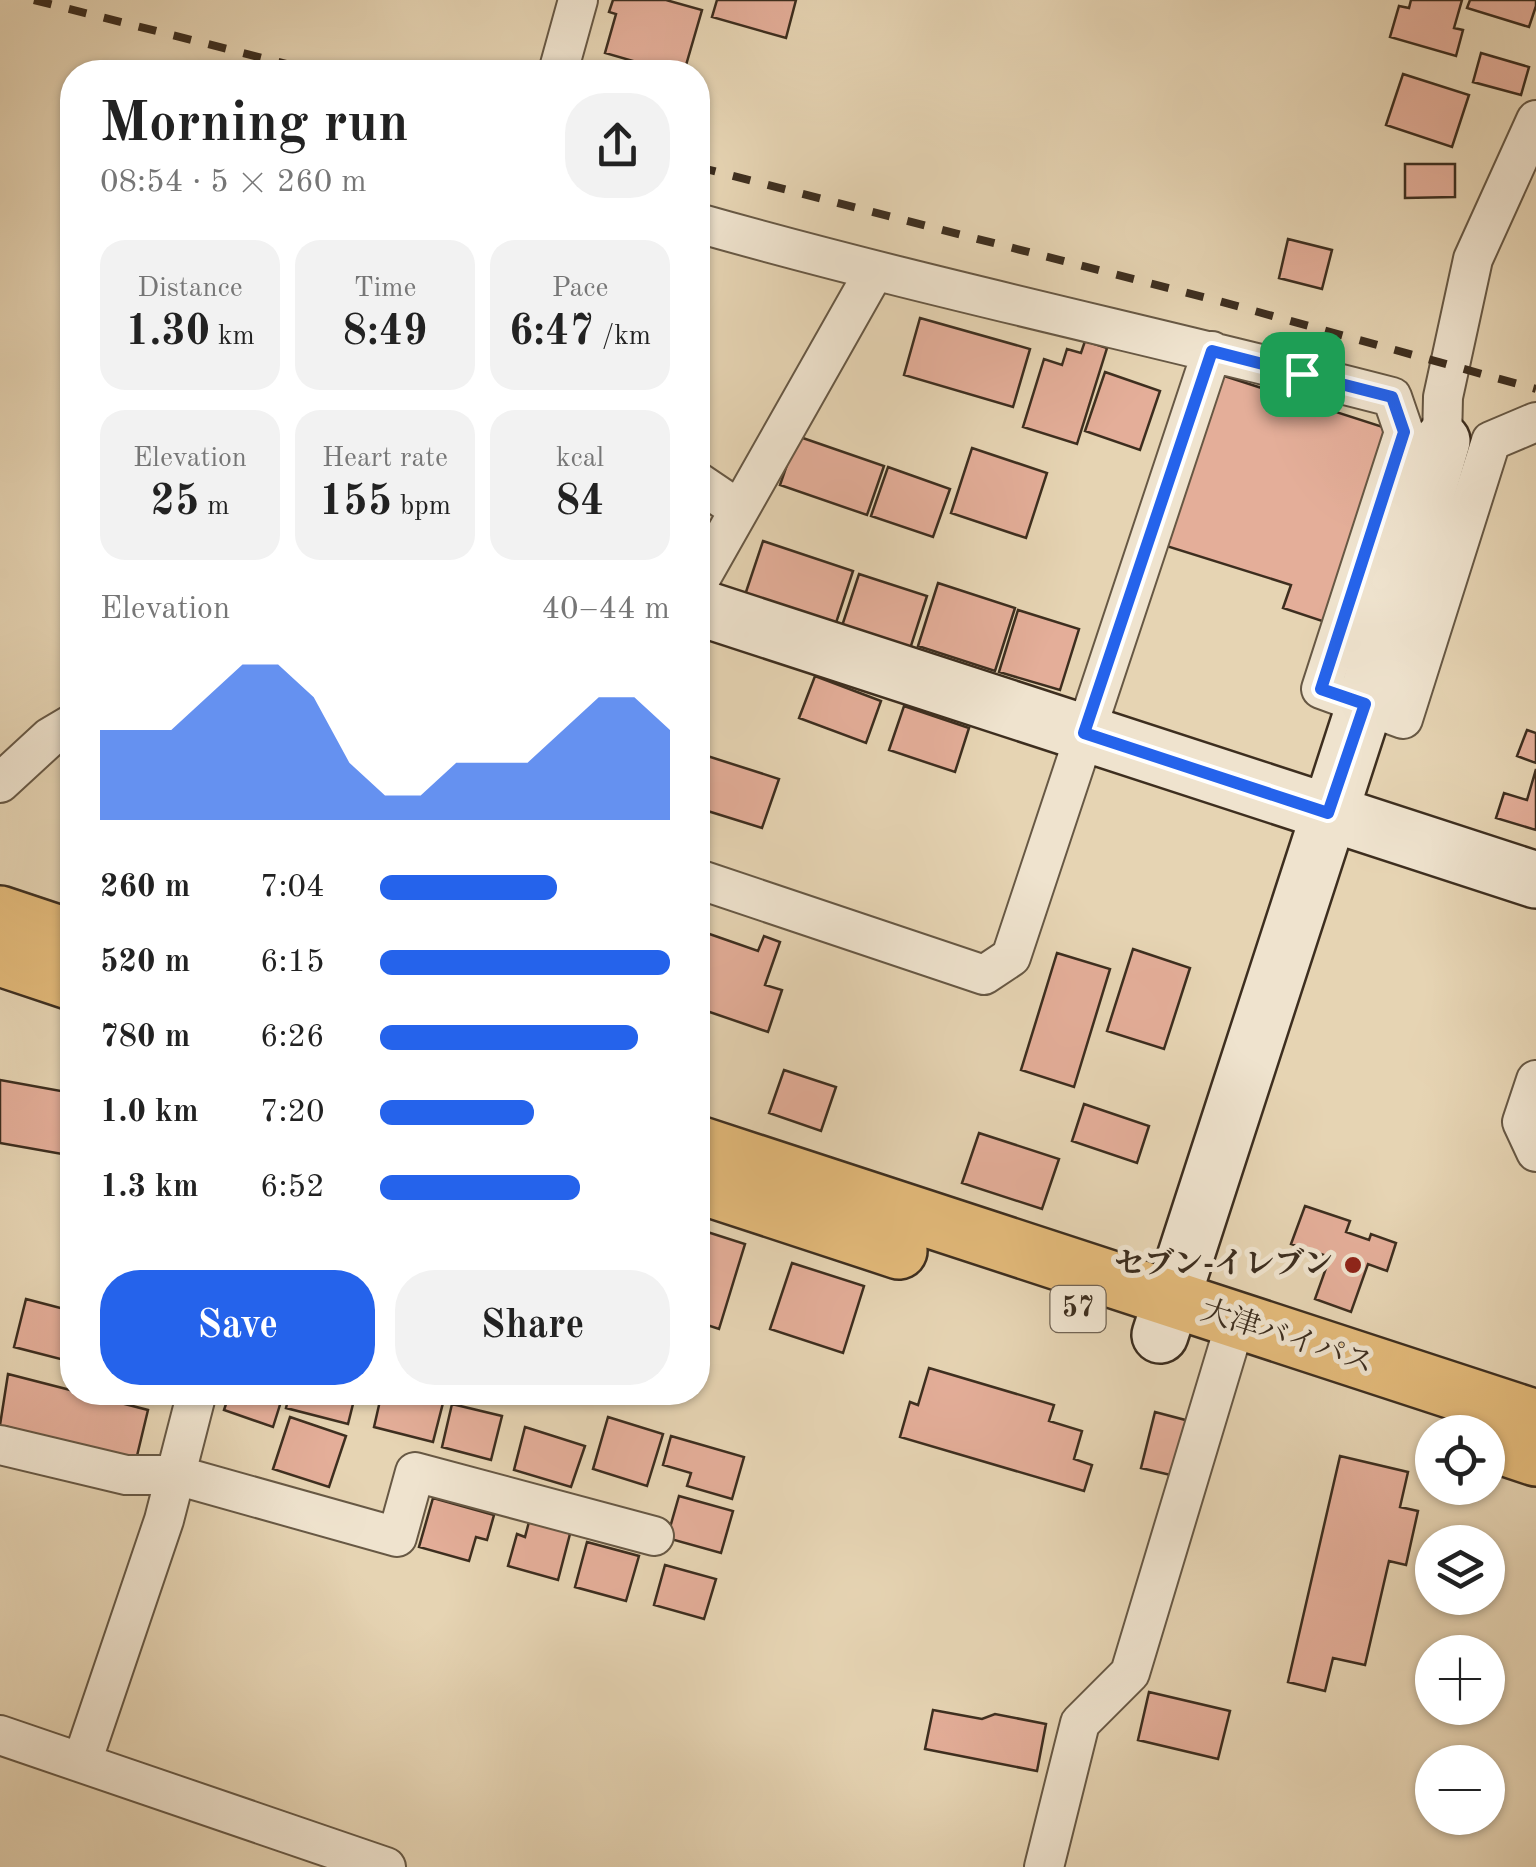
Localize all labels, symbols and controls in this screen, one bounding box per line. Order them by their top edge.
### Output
button: share [565,93,670,198]
text: Morning run [100,98,409,153]
text: 08:54 · 5 × 260 m [100,167,367,199]
text: Distance [137,275,243,303]
text: Time [354,275,416,303]
text: Pace [552,275,608,303]
text: 1.30 [125,312,210,354]
text: 8:49 [343,312,427,354]
text: 6:47 [509,312,594,354]
text: km [210,323,255,351]
text: /km [594,323,651,351]
pin [1260,332,1345,417]
icon: arrive [1275,347,1330,402]
text: Elevation [133,445,247,473]
text: Heart rate [322,445,448,473]
text: kcal [556,445,604,473]
text: 25 [151,482,199,524]
text: 155 [319,482,392,524]
text: 84 [556,482,604,524]
text: m [199,493,229,521]
text: bpm [392,493,451,521]
text: Elevation [100,594,230,626]
text: 40–44 m [542,594,670,626]
text: 260 m [100,872,190,904]
text: 7:04 [260,872,325,904]
text: 520 m [100,947,190,979]
text: 6:15 [260,947,325,979]
text: 780 m [100,1022,190,1054]
text: 6:26 [260,1022,325,1054]
text: 1.0 km [100,1097,199,1129]
text: 7:20 [260,1097,325,1129]
text: 1.3 km [100,1172,199,1204]
text: 6:52 [260,1172,325,1204]
place label: セブン-イレブン [1114,1247,1333,1280]
marker: セブン-イレブン [1342,1254,1364,1276]
button: Save [100,1270,375,1385]
button: Share [395,1270,670,1385]
road number: 57 [1050,1286,1106,1332]
street label: 大津バイパス [1197,1294,1378,1380]
map controls [1415,1415,1505,1835]
button: locate [1415,1415,1505,1505]
button: layers [1415,1525,1505,1615]
button: + [1415,1635,1505,1725]
button: − [1415,1745,1505,1835]

